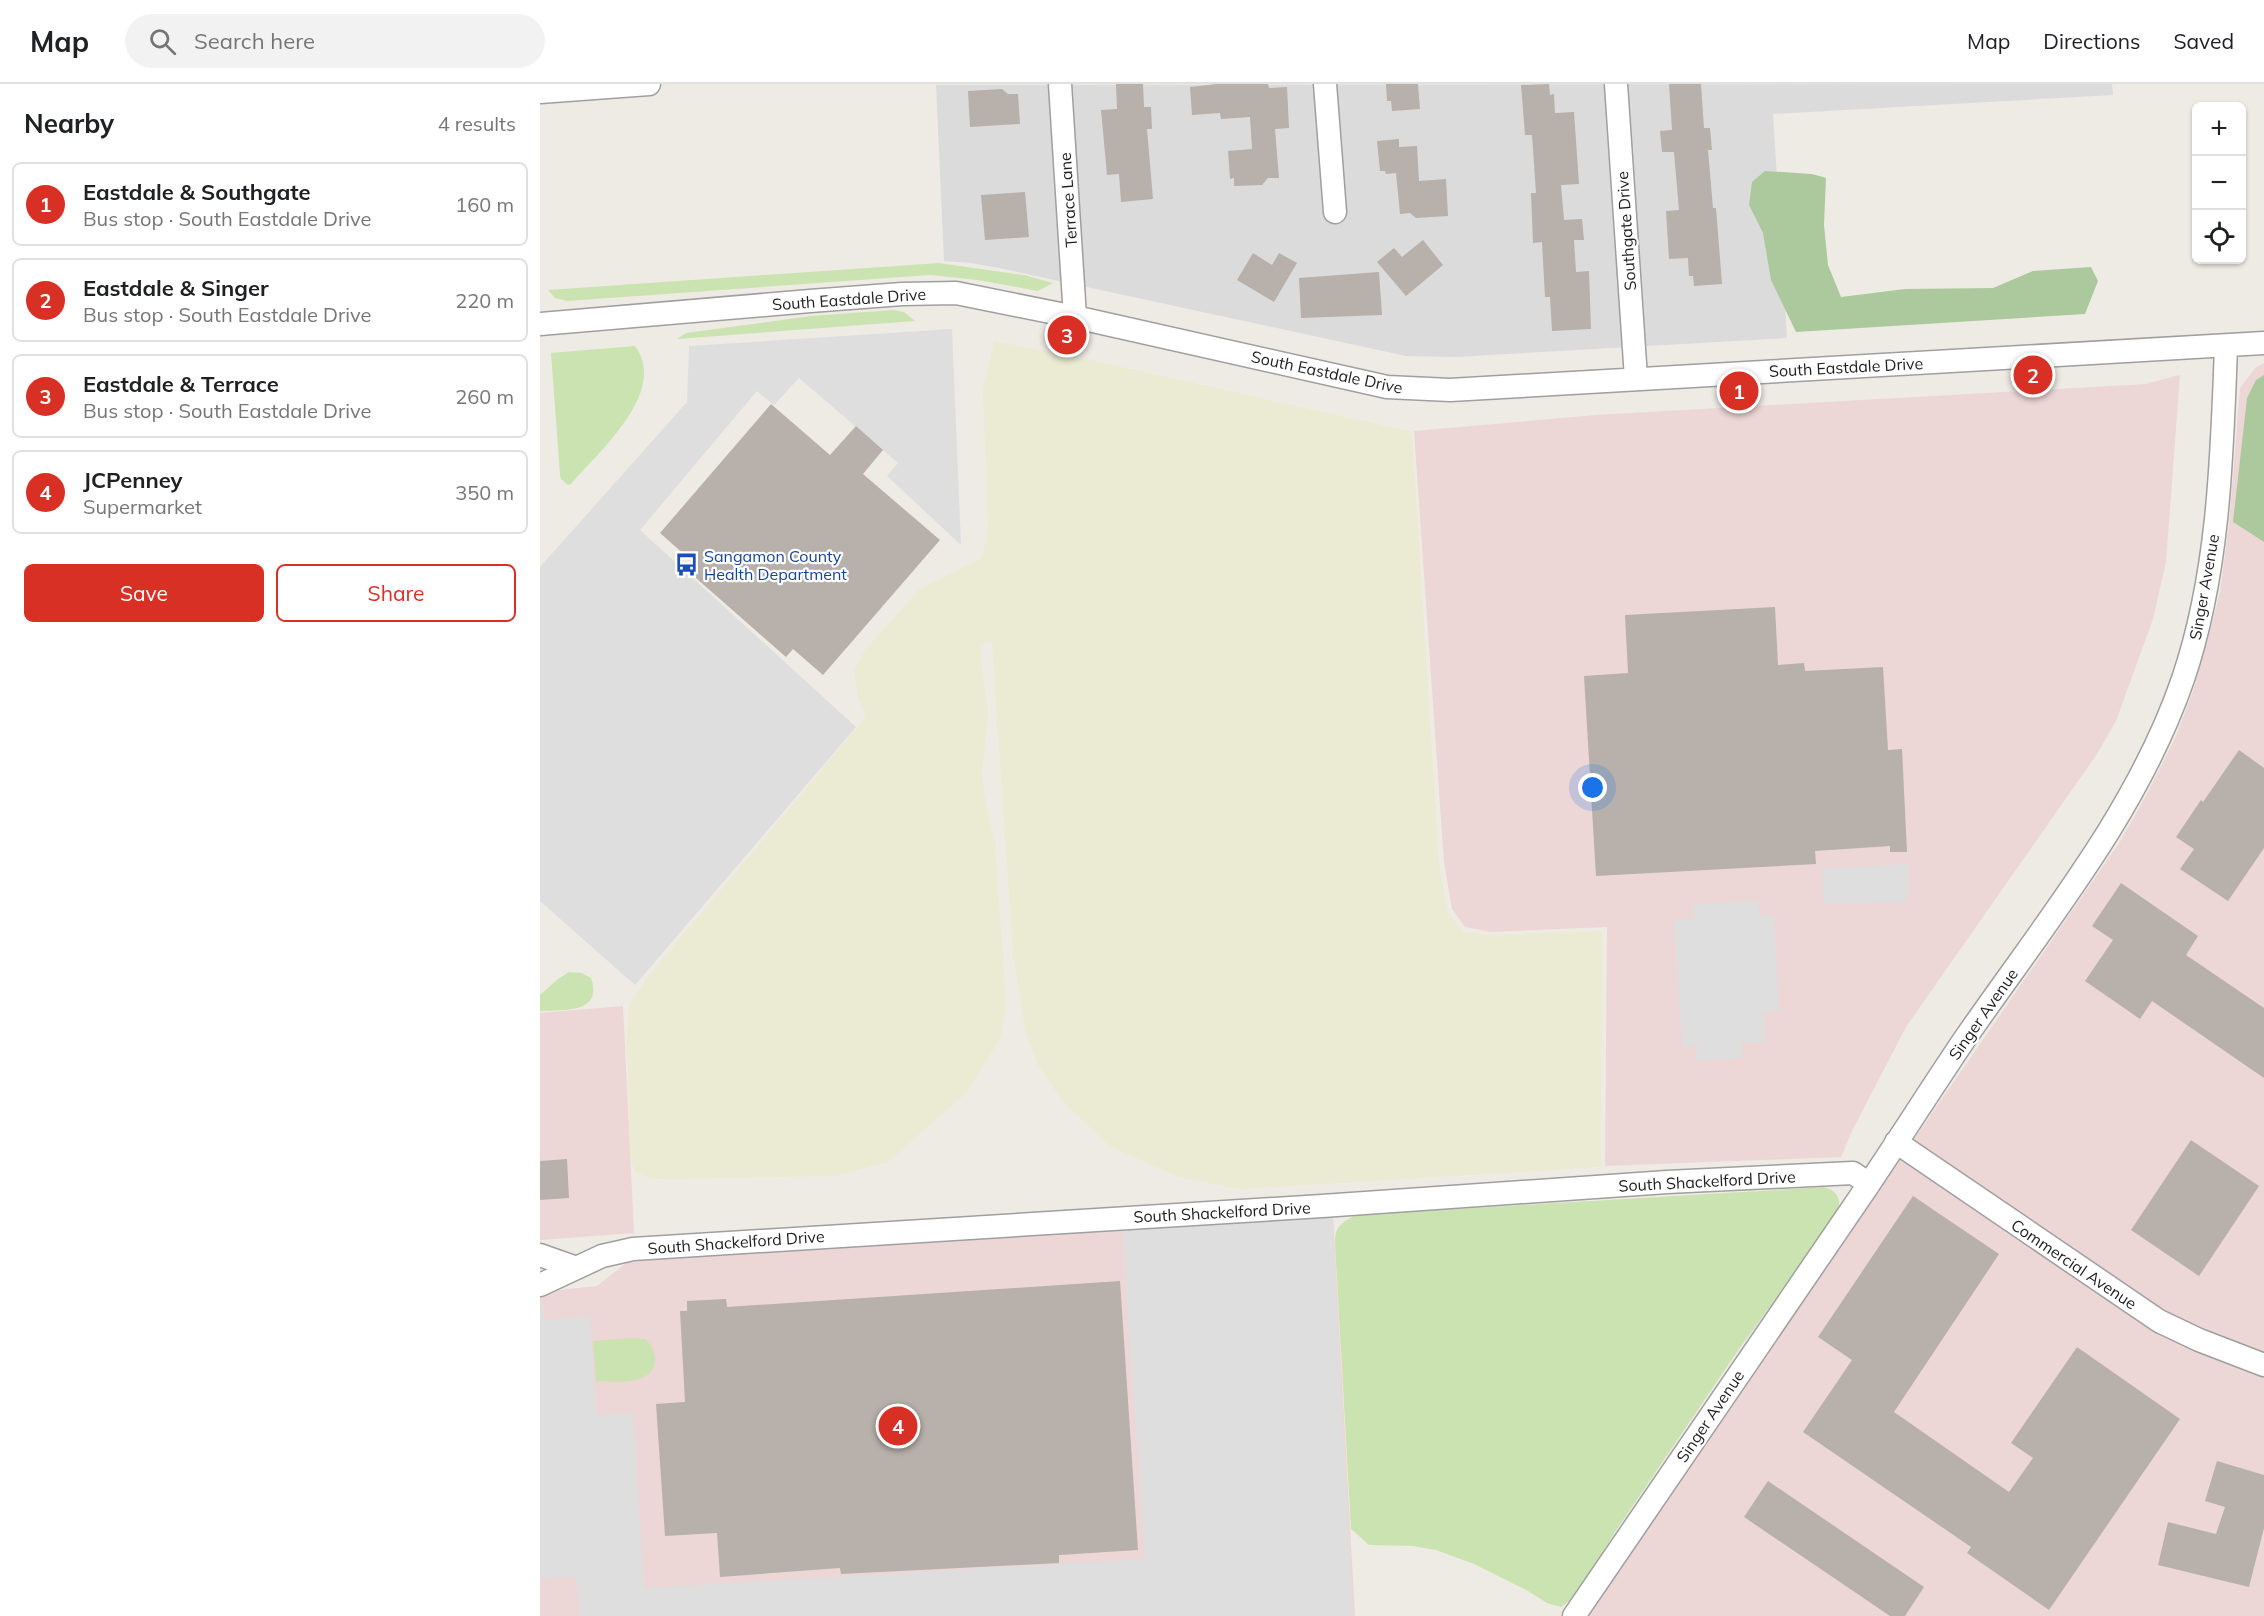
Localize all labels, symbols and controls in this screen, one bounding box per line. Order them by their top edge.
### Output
search box [125,14,545,68]
text: Map [30,24,89,59]
icon: search [146,25,179,58]
text: Search here [194,27,315,55]
text: Map [1967,28,2010,54]
text: Directions [2043,28,2140,54]
text: Saved [2173,28,2234,54]
map controls [2192,102,2246,264]
button: + [2192,102,2246,156]
text: Nearby [24,107,114,140]
text: 4 results [438,111,516,136]
street label: Terrace Lane [1055,152,1081,248]
button: − [2192,156,2246,210]
street label: Southgate Drive [1612,171,1640,291]
text: Eastdale & Southgate [83,178,311,206]
text: 1 [40,192,52,217]
text: 160 m [455,192,514,217]
text: Bus stop · South Eastdale Drive [83,206,371,231]
button: locate [2192,210,2246,264]
text: Eastdale & Singer [83,274,269,302]
street label: South Eastdale Drive [771,284,927,314]
text: 2 [40,288,52,313]
text: 220 m [455,288,514,313]
text: Bus stop · South Eastdale Drive [83,302,371,327]
pin: 3 [1048,312,1086,358]
street label: South Eastdale Drive [1249,346,1405,398]
pin: 2 [2014,352,2052,398]
street label: South Eastdale Drive [1768,353,1924,381]
pin: 1 [1720,368,1758,414]
text: Eastdale & Terrace [83,370,279,398]
text: 3 [40,384,52,409]
text: 260 m [455,384,514,409]
text: Bus stop · South Eastdale Drive [83,398,371,423]
text: JCPenney [83,466,183,494]
text: 4 [40,480,52,505]
text: 350 m [455,480,514,505]
text: Supermarket [83,494,202,519]
street label: Singer Avenue [2185,532,2223,642]
place label: Sangamon County Health Department [704,546,847,584]
bus stop icon: Sangamon County Health Department [673,552,699,578]
button: Save [24,564,264,622]
button: Share [276,564,516,622]
your location [1578,773,1607,802]
street label: Singer Avenue [1944,964,2022,1064]
street label: South Shackelford Drive [1618,1166,1796,1196]
street label: South Shackelford Drive [1133,1197,1311,1227]
street label: Commercial Avenue [2007,1215,2141,1313]
street label: South Shackelford Drive [647,1226,825,1258]
street label: Singer Avenue [1672,1366,1748,1466]
pin: 4 [878,1404,918,1448]

